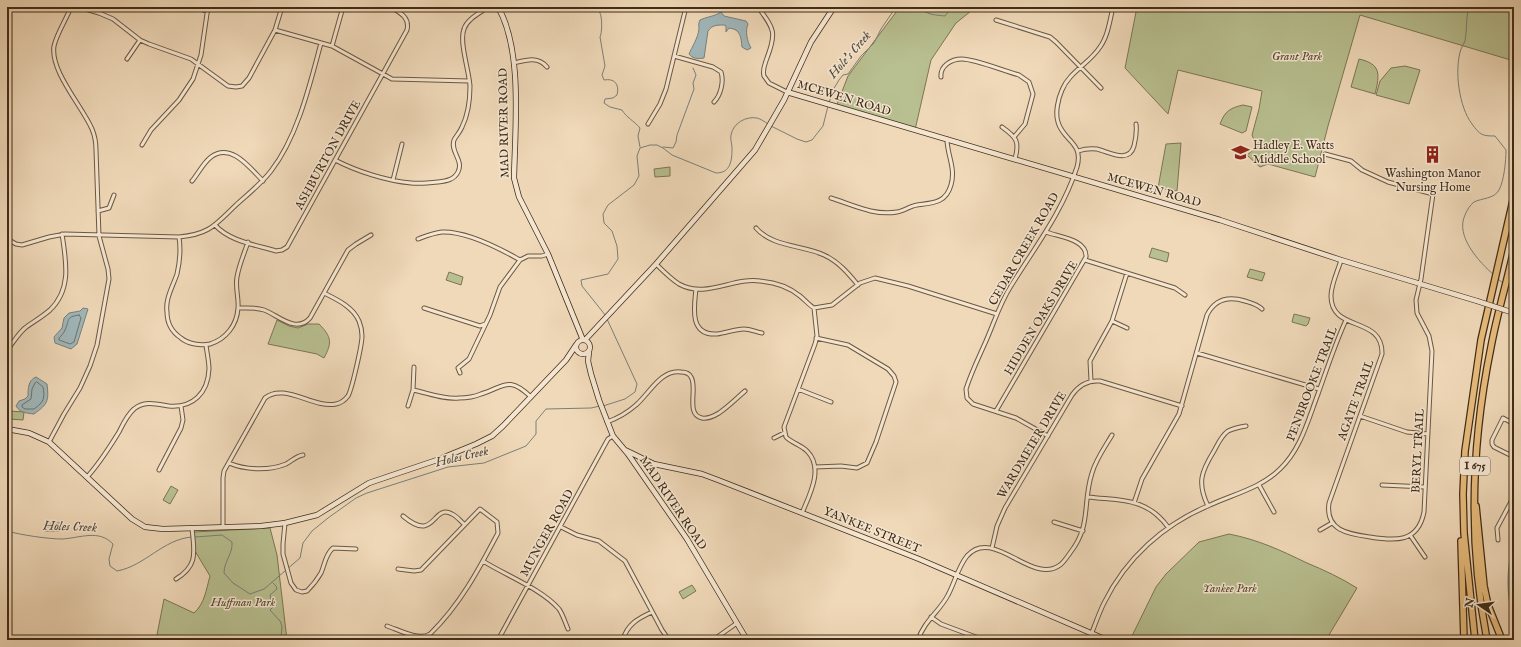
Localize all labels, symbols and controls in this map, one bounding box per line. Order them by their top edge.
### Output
water label: Hole's Creek [824,27,876,83]
park label: Grant Park [1272,49,1322,64]
street label: MAD RIVER ROAD [496,68,512,178]
street label: MCEWEN ROAD [795,77,893,119]
street label: ASHBURTON DRIVE [291,98,364,213]
place label: Hadley E. Watts Middle School [1253,138,1334,167]
school or university icon: Hadley E. Watts Middle School [1230,142,1250,162]
building icon: Washington Manor Nursing Home [1423,144,1443,164]
place label: Washington Manor Nursing Home [1385,166,1482,195]
street label: MCEWEN ROAD [1105,169,1203,211]
street label: CEDAR CREEK ROAD [986,190,1063,308]
street label: HIDDEN OAKS DRIVE [1001,258,1081,378]
street label: PENBROOKE TRAIL [1283,324,1341,443]
street label: AGATE TRAIL [1334,357,1378,443]
street label: WARDMEIER DRIVE [994,389,1070,501]
street label: BERYL TRAIL [1408,408,1428,493]
water label: Holes Creek [433,442,491,472]
street label: MAD RIVER ROAD [636,453,710,553]
road number: I 675 [1460,457,1490,475]
street label: MUNGER ROAD [517,486,577,579]
street label: YANKEE STREET [821,504,923,556]
water label: Holes Creek [42,518,98,536]
park label: Yankee Park [1203,581,1257,596]
north arrow [1459,585,1499,625]
park label: Huffman Park [210,595,275,610]
text: N [1462,596,1478,610]

